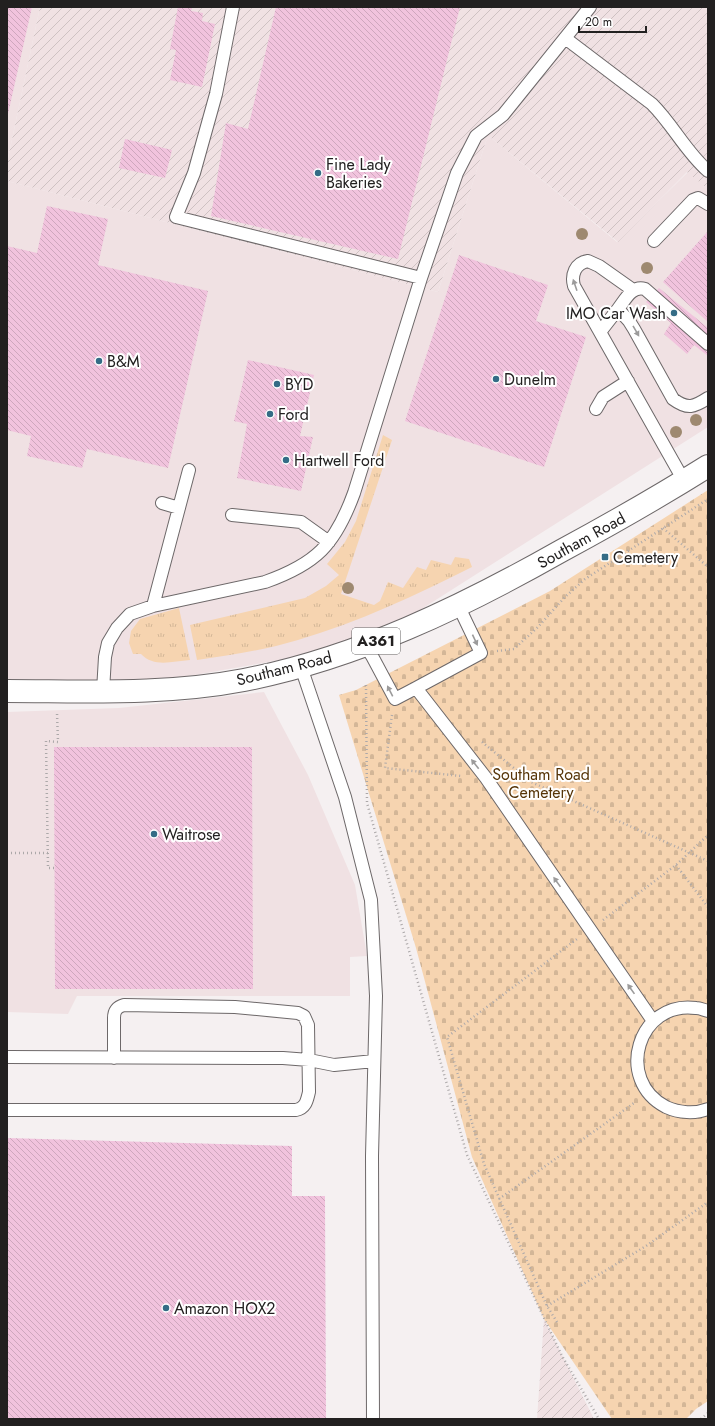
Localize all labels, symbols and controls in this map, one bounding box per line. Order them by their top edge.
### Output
scale bar [579,8,646,34]
text: 20 m [585,13,612,31]
place label: Fine Lady Bakeries [326,153,392,194]
marker: Fine Lady Bakeries [313,168,323,178]
one-way arrow [572,279,578,291]
place label: IMO Car Wash [566,302,666,325]
marker: IMO Car Wash [669,308,679,318]
one-way arrow [632,325,639,337]
place label: B&M [107,350,140,373]
marker: B&M [94,356,104,366]
place label: Dunelm [504,368,556,391]
place label: BYD [285,373,313,396]
marker: Dunelm [491,374,501,384]
marker: BYD [272,379,282,389]
place label: Ford [278,403,309,426]
marker: Ford [265,409,275,419]
place label: Hartwell Ford [294,449,384,472]
marker: Hartwell Ford [281,455,291,465]
street label: Southam Road [533,507,630,574]
place label: Cemetery [613,546,679,569]
marker: Cemetery [600,552,610,562]
road number: A361 [352,628,400,654]
one-way arrow [472,635,478,646]
street label: Southam Road [234,646,334,691]
one-way arrow [387,685,394,697]
one-way arrow [470,759,479,770]
park label: Southam Road Cemetery [492,763,590,804]
place label: Waitrose [162,823,221,846]
marker: Waitrose [149,829,159,839]
one-way arrow [553,877,561,887]
one-way arrow [627,984,635,994]
place label: Amazon HOX2 [174,1297,275,1320]
marker: Amazon HOX2 [161,1303,171,1313]

